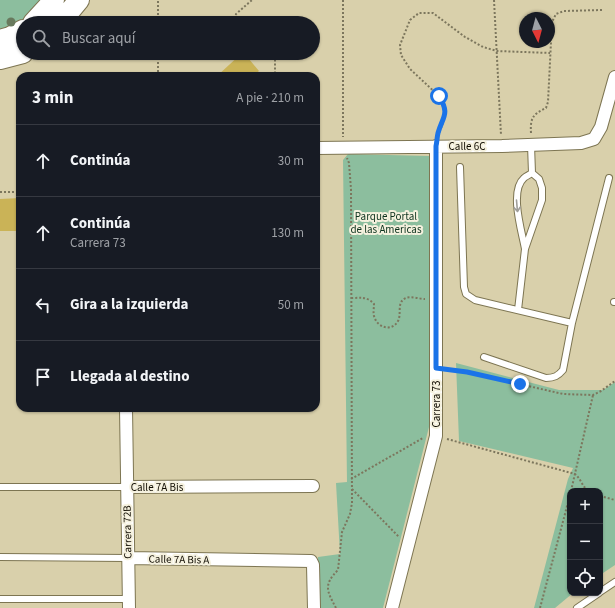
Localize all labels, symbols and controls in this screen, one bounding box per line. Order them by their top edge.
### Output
north arrow [519,12,555,48]
search box [16,16,320,60]
icon: search [30,27,52,49]
text: Buscar aquí [62,28,135,49]
text: 3 min [32,86,73,110]
route start [430,87,448,105]
text: A pie · 210 m [236,89,304,107]
street label: Calle 6C [449,139,485,154]
icon: ahead [32,150,54,172]
text: Continúa [70,150,131,171]
text: 30 m [278,152,304,170]
one-way arrow [514,199,521,212]
park label: Parque Portal de las Americas [350,209,422,237]
text: Continúa [70,213,131,234]
icon: ahead [32,222,54,244]
text: 130 m [271,224,304,242]
text: Carrera 73 [70,234,126,252]
icon: left [32,294,54,316]
text: Gira a la izquierda [70,294,189,315]
text: 50 m [278,296,304,314]
icon: arrive [32,366,54,388]
text: Llegada al destino [70,366,190,387]
route end [511,375,529,393]
street label: Carrera 73 [429,380,444,428]
street label: Calle 7A Bis [131,480,184,495]
map controls [567,488,603,596]
button: + [567,488,603,524]
street label: Carrera 72B [120,505,135,559]
button: − [567,524,603,560]
street label: Calle 7A Bis A [149,551,209,568]
button: locate [567,560,603,596]

